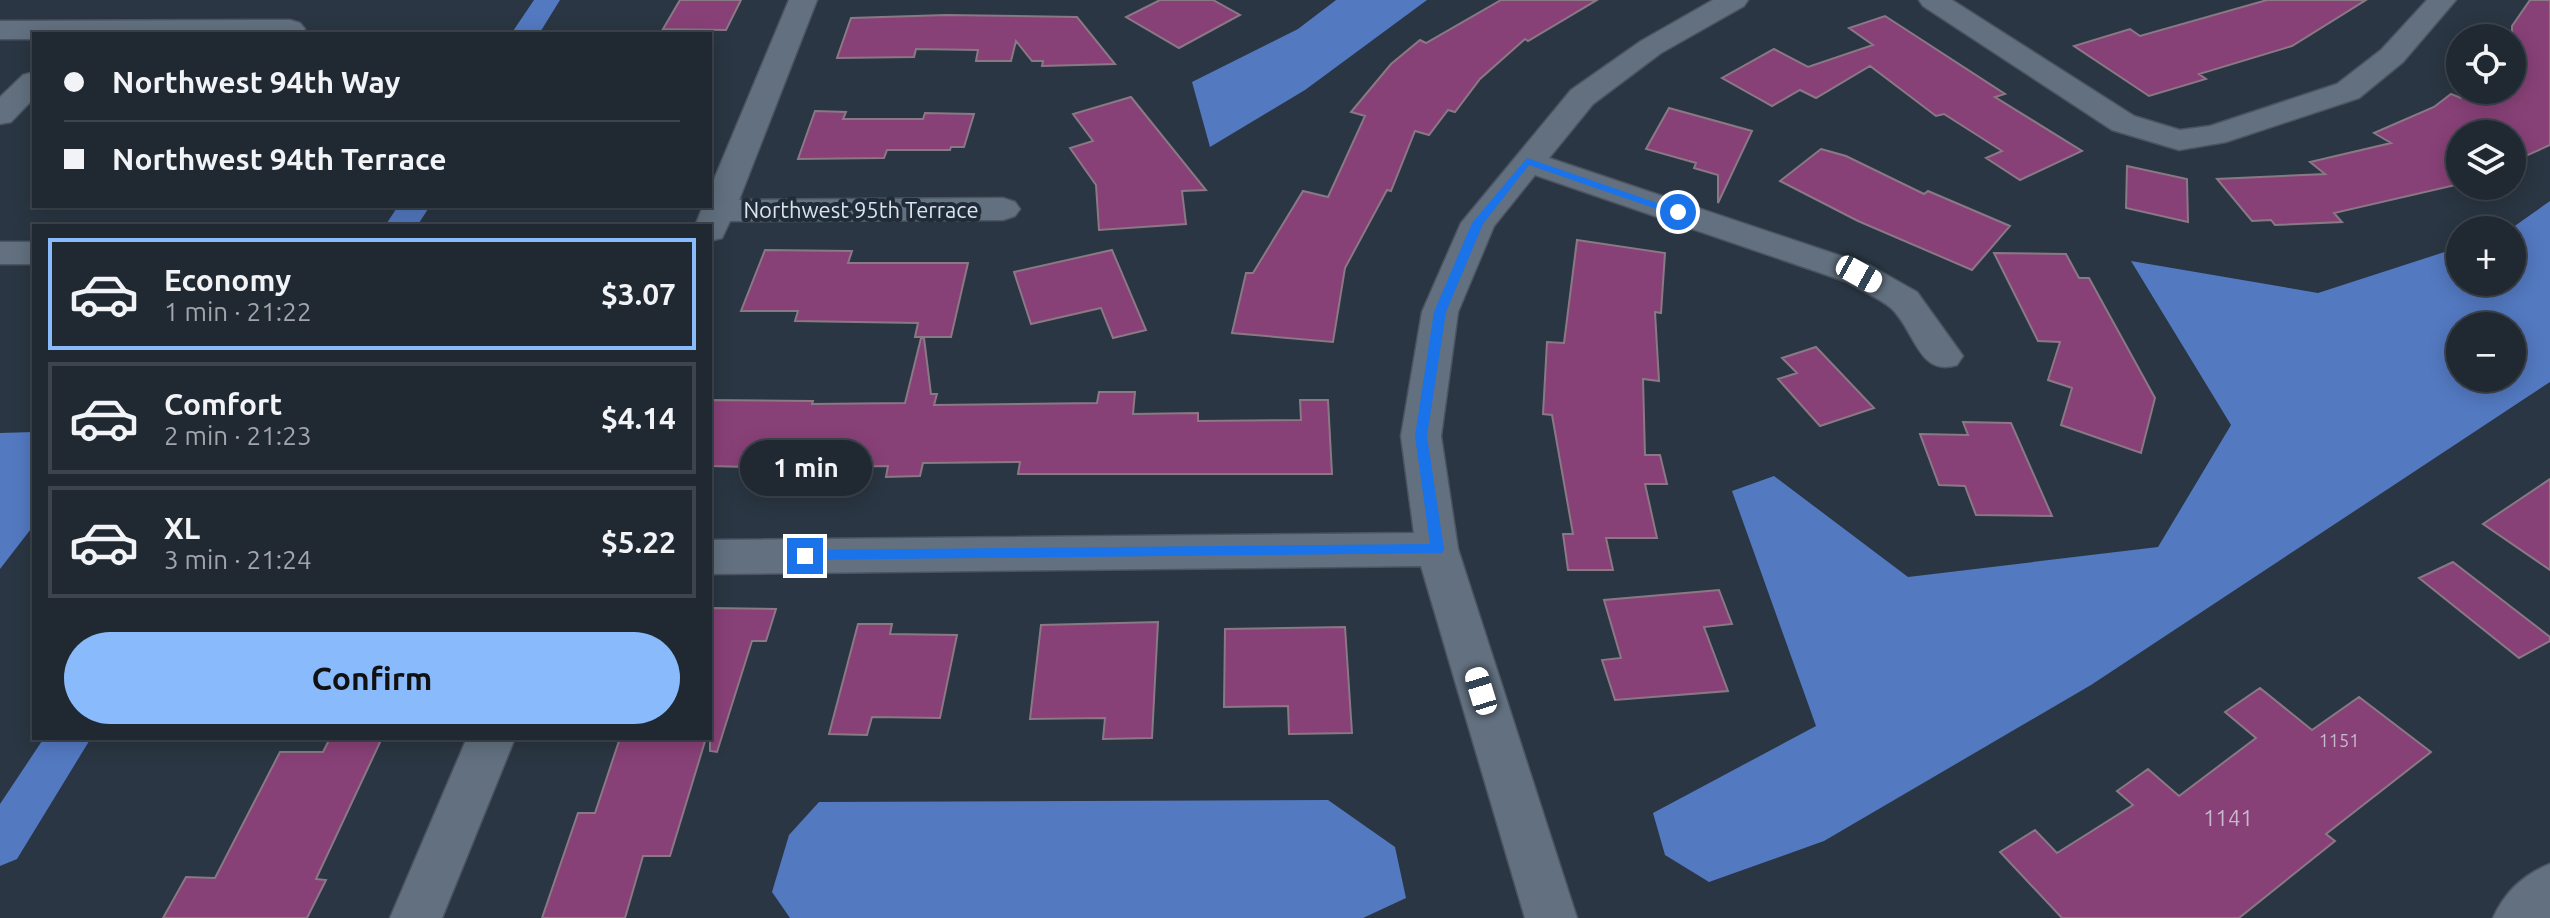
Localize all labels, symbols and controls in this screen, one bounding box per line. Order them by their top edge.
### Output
map controls [2446,24,2526,392]
button: locate [2446,24,2526,104]
text: Northwest 94th Way [112,65,401,99]
button: layers [2446,120,2526,200]
text: Northwest 94th Terrace [112,142,447,176]
route start [1660,194,1696,230]
street label: Northwest 95th Terrace [743,197,979,222]
button: + [2446,216,2526,296]
car [1832,252,1886,296]
icon: car [68,258,140,330]
text: Economy [164,263,291,297]
text: $3.07 [601,277,676,311]
text: 1 min · 21:22 [164,297,312,326]
button: − [2446,312,2526,392]
icon: car [68,382,140,454]
text: Comfort [164,387,282,421]
text: $4.14 [601,401,676,435]
text: 2 min · 21:23 [164,421,312,450]
callout: 1 min [739,440,871,496]
text: 1 min [773,453,839,482]
icon: car [68,506,140,578]
text: XL [164,511,200,545]
text: $5.22 [601,525,676,559]
route end [787,538,823,574]
text: 3 min · 21:24 [164,545,312,574]
button: Confirm [64,632,680,724]
car [1463,665,1499,717]
house number: 1151 [2319,730,2359,750]
house number: 1141 [2203,805,2253,830]

